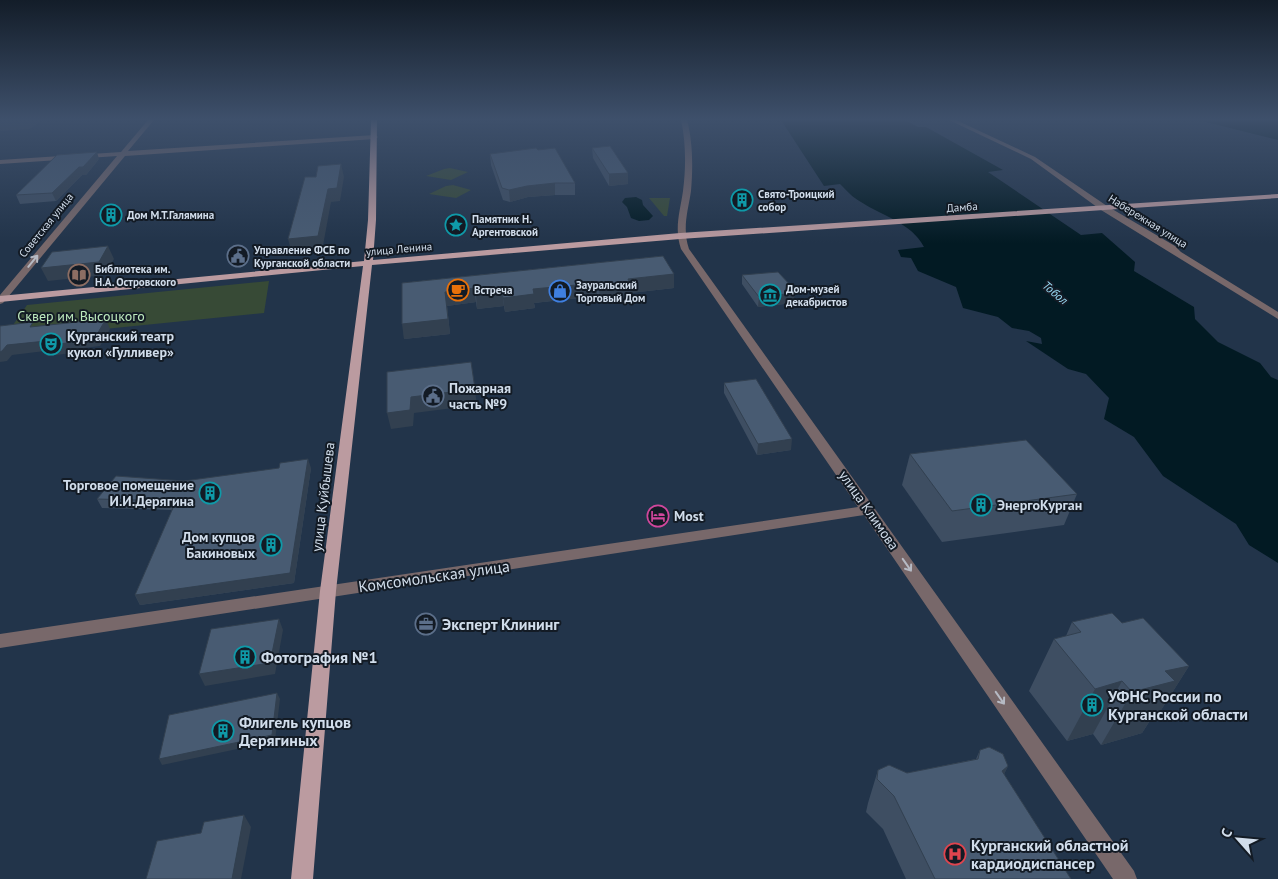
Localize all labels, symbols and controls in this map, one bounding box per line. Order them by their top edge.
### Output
place label: Свято-Троицкий собор [758,187,835,214]
building icon: Свято-Троицкий собор [730,188,754,212]
street label: Советская улица [16,190,76,260]
street label: Набережная улица [1106,191,1190,251]
street label: Дамба [946,199,978,215]
building icon: Дом М.Т.Галямина [99,203,123,227]
place label: Дом М.Т.Галямина [127,208,214,222]
place label: Памятник Н. Аргентовской [472,212,538,239]
place icon: Памятник Н. Аргентовской [444,213,468,237]
street label: улица Ленина [365,239,433,259]
place label: Управление ФСБ по Курганской области [253,243,350,270]
public building icon: Управление ФСБ по Курганской области [226,244,250,268]
one-way arrow [27,255,39,268]
place label: Библиотека им. Н.А. Островского [95,262,176,289]
library icon: Библиотека им. Н.А. Островского [67,263,91,287]
cafe icon: Встреча [446,278,470,302]
place label: Зауральский Торговый Дом [576,278,645,305]
water label: Тобол [1040,278,1071,308]
shop icon: Зауральский Торговый Дом [548,279,572,303]
place label: Дом-музей декабристов [785,282,848,309]
place label: Встреча [474,283,512,297]
museum icon: Дом-музей декабристов [758,283,782,307]
park label: Сквер им. Высоцкого [17,307,145,325]
place label: Курганский театр кукол «Гулливер» [67,327,174,361]
theatre icon: Курганский театр кукол «Гулливер» [39,332,63,356]
place label: Пожарная часть №9 [449,379,511,413]
public building icon: Пожарная часть №9 [421,384,445,408]
street label: улица Куйбышева [307,441,339,553]
street label: улица Климова [835,467,903,553]
place label: Торговое помещение И.И.Дерягина [63,476,194,510]
building icon: Торговое помещение И.И.Дерягина [198,481,222,505]
building icon: ЭнергоКурган [969,493,993,517]
place label: ЭнергоКурган [997,496,1082,514]
hotel icon: Most [646,504,670,528]
place label: Most [674,507,704,525]
place label: Дом купцов Бакиновых [182,528,256,562]
building icon: Дом купцов Бакиновых [259,533,283,557]
street label: Комсомольская улица [357,555,511,597]
one-way arrow [902,557,912,571]
office icon: Эксперт Клининг [414,612,438,636]
place label: Эксперт Клининг [442,614,560,634]
building icon: Фотография №1 [233,645,257,669]
place label: Фотография №1 [261,647,378,667]
place label: УФНС России по Курганской области [1107,686,1248,724]
one-way arrow [995,690,1005,704]
building icon: УФНС России по Курганской области [1080,693,1104,717]
place label: Флигель купцов Дерягиных [239,712,351,750]
building icon: Флигель купцов Дерягиных [211,719,235,743]
north arrow [1213,814,1263,864]
text: С [1217,825,1236,841]
place label: Курганский областной кардиодиспансер [971,835,1128,873]
hospital icon: Курганский областной кардиодиспансер [943,842,967,866]

